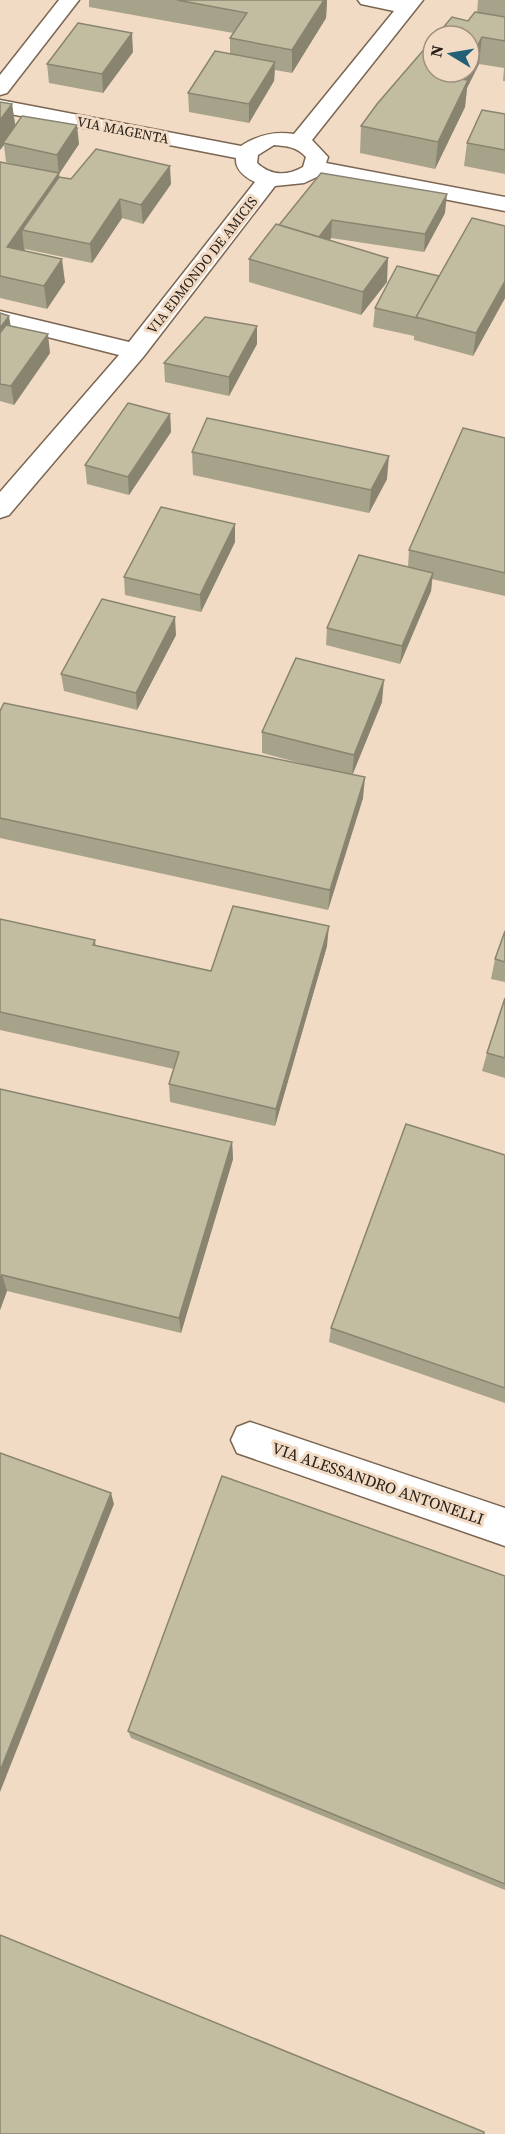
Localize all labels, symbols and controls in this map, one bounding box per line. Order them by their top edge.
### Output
north arrow [421,24,481,84]
text: N [424,43,448,59]
street label: VIA MAGENTA [75,111,171,149]
street label: VIA EDMONDO DE AMICIS [142,192,262,338]
street label: VIA ALESSANDRO ANTONELLI [269,1436,487,1530]

